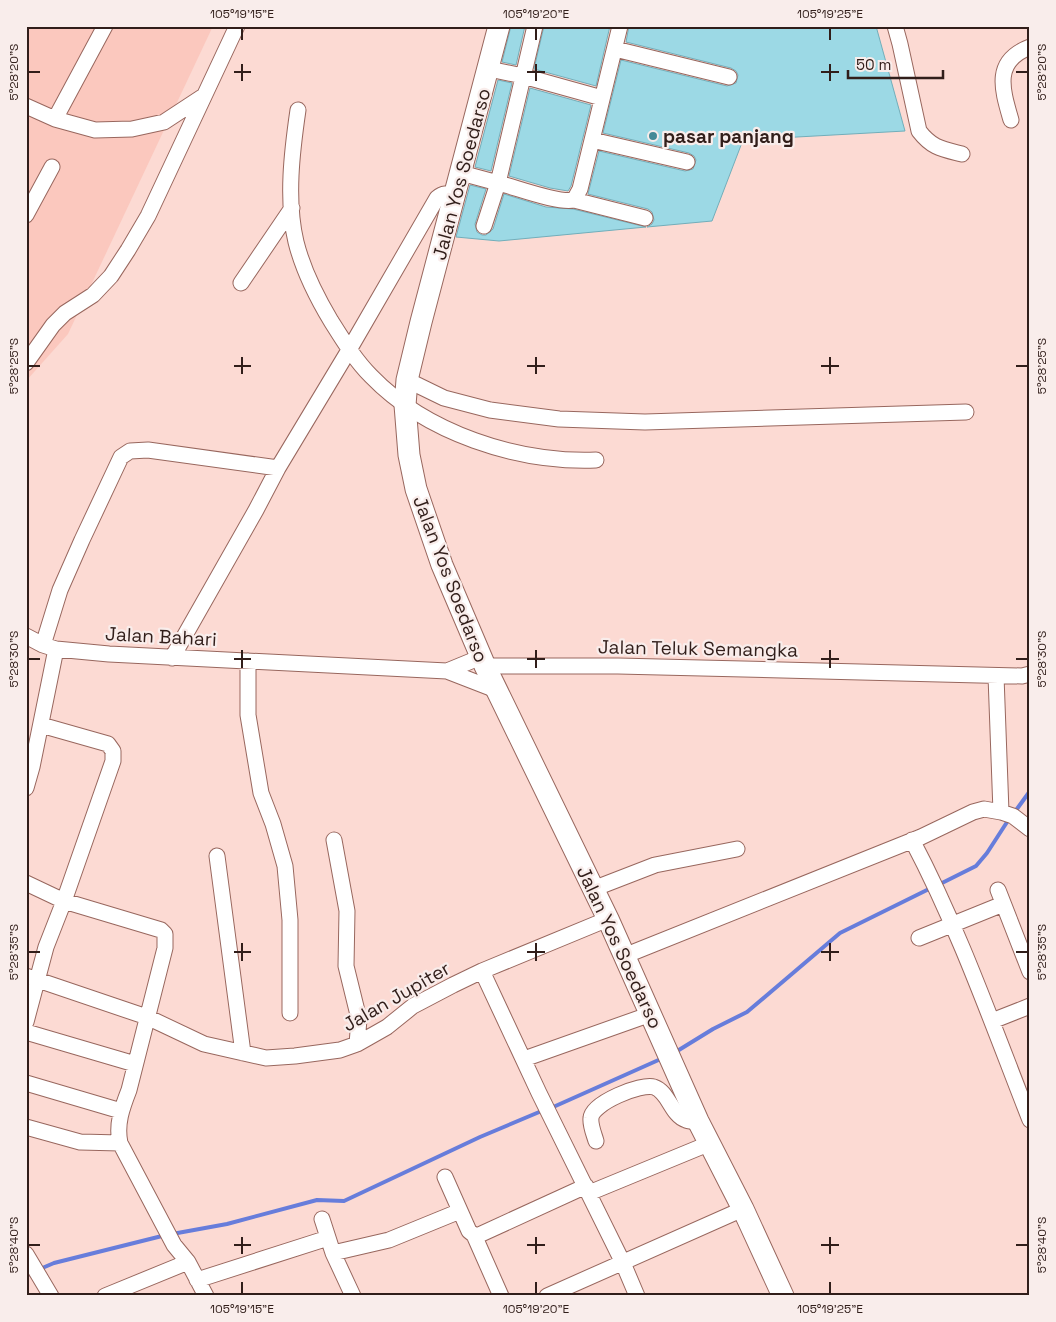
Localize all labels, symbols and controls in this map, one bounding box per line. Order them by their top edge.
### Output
text: 105°19'15"E [210,6,274,22]
text: 105°19'20"E [503,6,570,22]
text: 105°19'25"E [797,6,863,22]
text: 5°28'20"S [6,44,22,100]
text: 5°28'20"S [1034,44,1050,100]
scale bar [848,48,944,80]
text: 50 m [856,55,891,74]
street label: Jalan Yos Soedarso [427,86,496,263]
place label: pasar panjang [663,124,794,149]
marker: pasar panjang [647,130,659,142]
text: 5°28'25"S [6,338,22,394]
text: 5°28'25"S [1034,338,1050,394]
street label: Jalan Yos Soedarso [407,492,494,666]
street label: Jalan Bahari [105,621,217,652]
text: 5°28'30"S [6,631,22,687]
text: 5°28'30"S [1034,631,1050,687]
street label: Jalan Teluk Semangka [598,634,798,663]
street label: Jalan Yos Soedarso [571,862,668,1033]
text: 5°28'35"S [6,924,22,980]
text: 5°28'35"S [1034,924,1050,980]
street label: Jalan Jupiter [338,956,454,1037]
text: 5°28'40"S [6,1217,22,1273]
text: 5°28'40"S [1034,1217,1050,1273]
text: 105°19'15"E [210,1301,274,1317]
text: 105°19'20"E [503,1301,570,1317]
text: 105°19'25"E [797,1301,863,1317]

